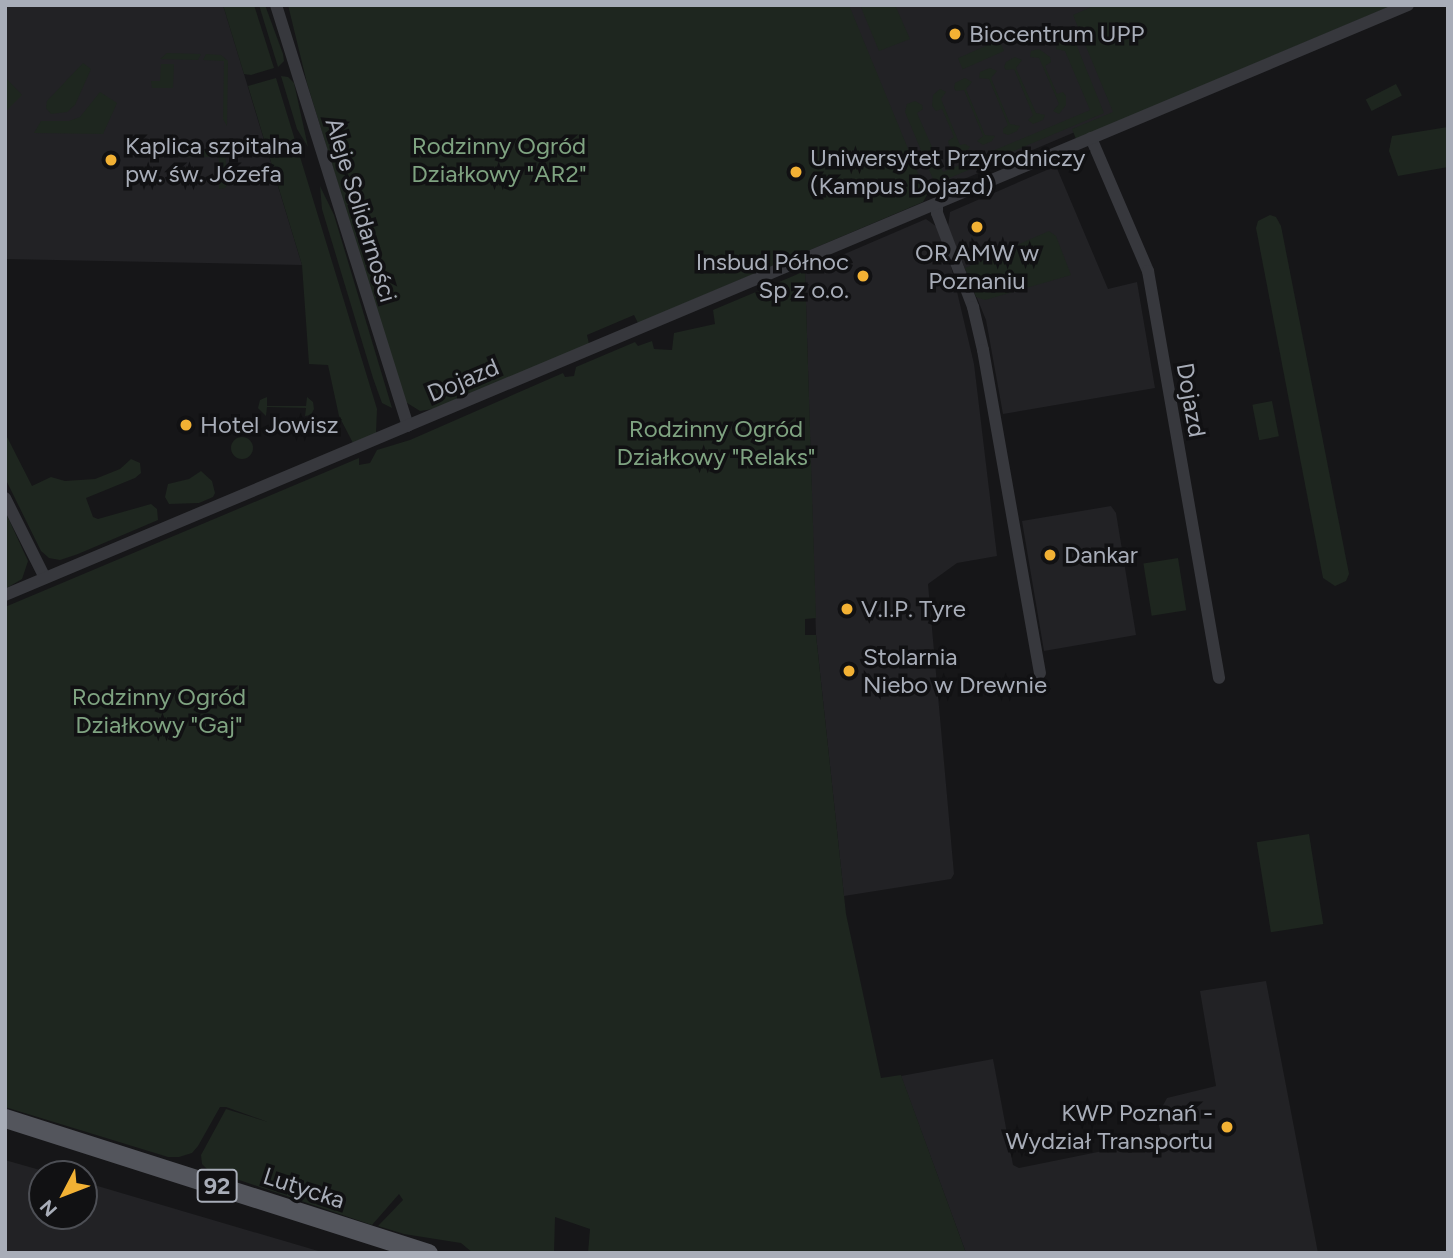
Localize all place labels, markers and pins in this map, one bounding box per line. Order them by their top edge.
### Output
place label: Biocentrum UPP [969,20,1144,48]
marker: Biocentrum UPP [947,26,963,42]
place label: Kaplica szpitalna pw. św. Józefa [125,132,303,188]
place label: Uniwersytet Przyrodniczy (Kampus Dojazd) [810,144,1085,200]
marker: Kaplica szpitalna pw. św. Józefa [103,152,119,168]
marker: Uniwersytet Przyrodniczy (Kampus Dojazd) [788,164,804,180]
marker: OR AMW w Poznaniu [969,219,985,235]
place label: OR AMW w Poznaniu [915,239,1039,295]
place label: Insbud Północ Sp z o.o. [696,248,849,304]
marker: Insbud Północ Sp z o.o. [855,268,871,284]
place label: Hotel Jowisz [200,411,339,439]
marker: Hotel Jowisz [178,417,194,433]
place label: Dankar [1064,541,1138,569]
marker: Dankar [1042,547,1058,563]
place label: V.I.P. Tyre [861,595,966,623]
marker: V.I.P. Tyre [839,601,855,617]
place label: Stolarnia Niebo w Drewnie [863,643,1047,699]
marker: Stolarnia Niebo w Drewnie [841,663,857,679]
place label: KWP Poznań - Wydział Transportu [1006,1099,1213,1155]
marker: KWP Poznań - Wydział Transportu [1219,1119,1235,1135]

